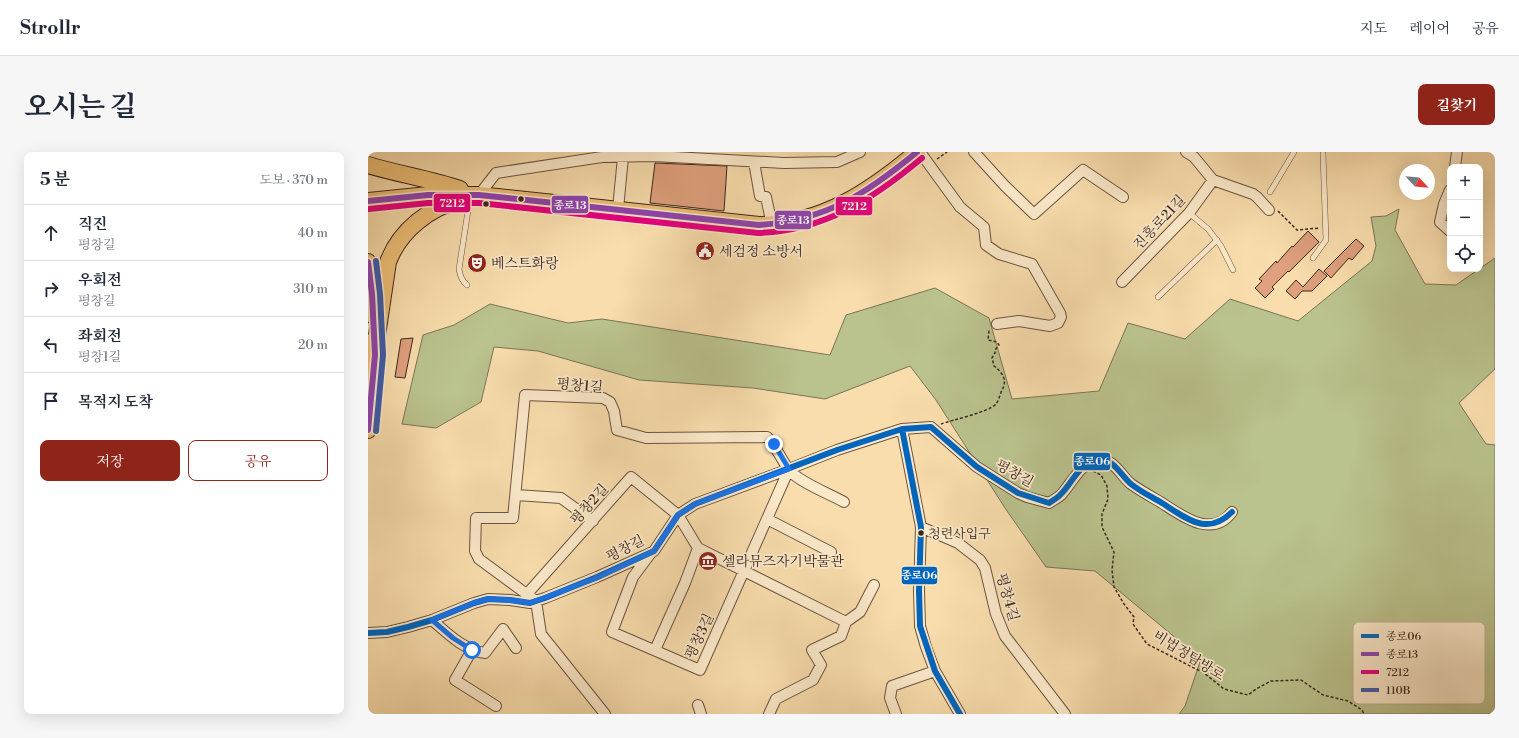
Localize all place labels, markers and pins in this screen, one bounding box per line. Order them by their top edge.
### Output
unlabelled marker [516,194,526,204]
unlabelled marker [481,199,491,209]
public building icon: 세검정 소방서 [694,240,716,262]
place label: 세검정 소방서 [719,243,803,261]
theatre icon: 베스트화랑 [466,252,488,274]
place label: 베스트화랑 [491,255,559,273]
place label: 청련사입구 [928,526,991,542]
marker: 청련사입구 [916,528,926,538]
museum icon: 셀라뮤즈자기박물관 [697,550,719,572]
place label: 셀라뮤즈자기박물관 [722,553,844,571]

